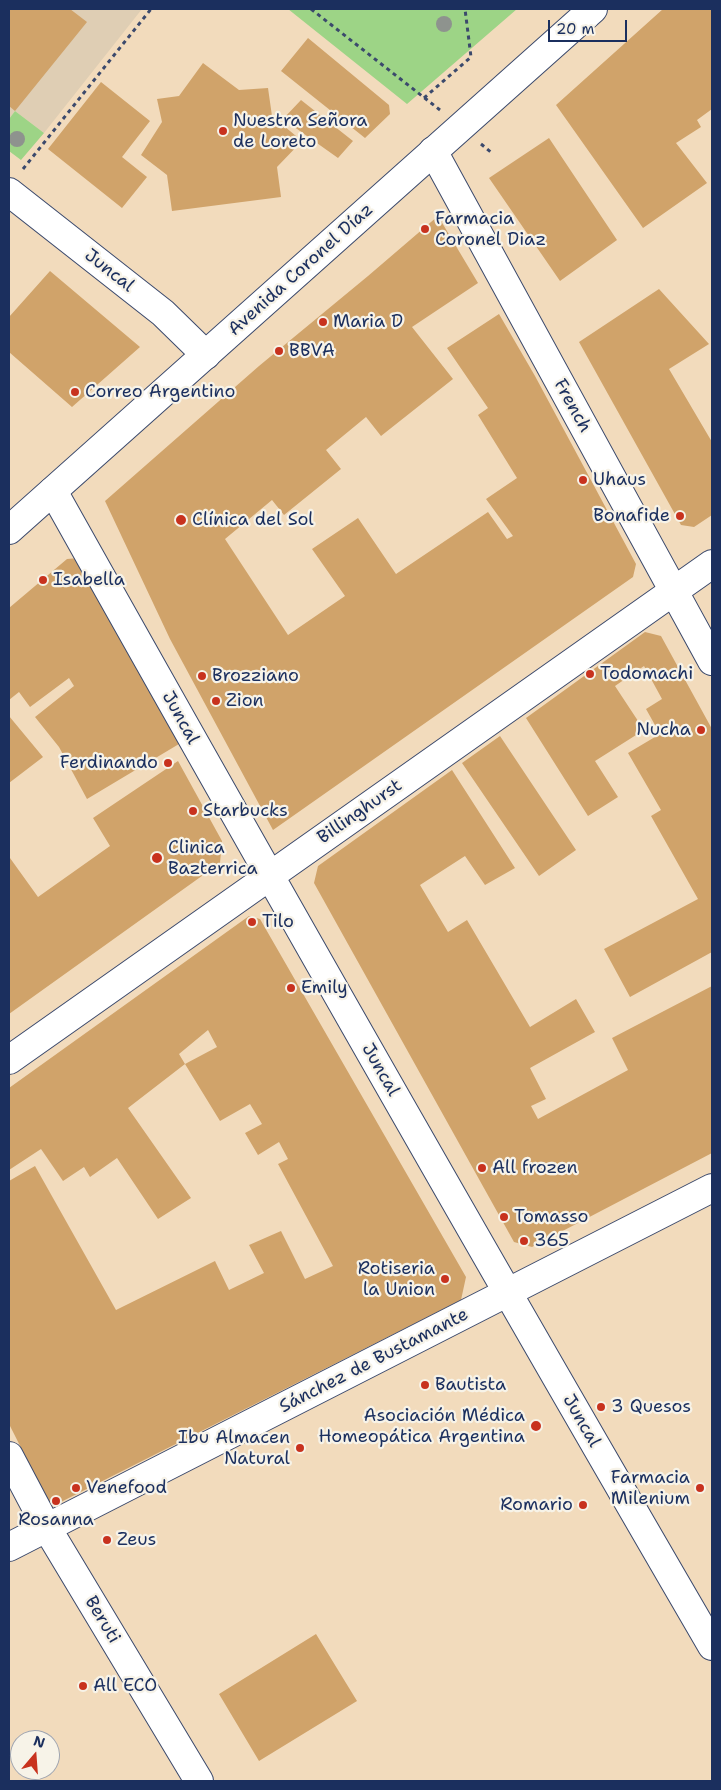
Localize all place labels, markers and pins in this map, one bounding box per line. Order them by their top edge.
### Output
place label: Nuestra Señora de Loreto [233,110,368,152]
marker: Nuestra Señora de Loreto [217,125,229,137]
place label: Farmacia Coronel Diaz [435,208,546,250]
marker: Farmacia Coronel Diaz [419,223,431,235]
place label: Maria D [333,311,403,333]
marker: Maria D [317,316,329,328]
place label: BBVA [289,340,335,362]
marker: BBVA [273,345,285,357]
place label: Correo Argentino [85,381,235,403]
marker: Correo Argentino [69,386,81,398]
place label: Uhaus [593,469,646,491]
marker: Uhaus [577,474,589,486]
place label: Bonafide [593,505,670,527]
place label: Clínica del Sol [192,509,314,531]
marker: Bonafide [674,510,686,522]
marker: Clínica del Sol [174,513,188,527]
place label: Isabella [53,569,125,591]
marker: Isabella [37,574,49,586]
place label: Todomachi [600,663,693,685]
place label: Brozziano [212,665,299,687]
marker: Todomachi [584,668,596,680]
marker: Brozziano [196,670,208,682]
place label: Zion [226,690,264,712]
marker: Zion [210,695,222,707]
place label: Nucha [636,719,691,741]
marker: Nucha [695,724,707,736]
place label: Ferdinando [60,752,158,774]
marker: Ferdinando [162,757,174,769]
place label: Starbucks [203,800,288,822]
marker: Starbucks [187,805,199,817]
place label: Clinica Bazterrica [168,837,258,880]
marker: Clinica Bazterrica [150,851,164,865]
place label: Tilo [262,911,294,933]
marker: Tilo [246,916,258,928]
place label: Emily [301,977,348,999]
marker: Emily [285,982,297,994]
place label: All frozen [492,1157,578,1179]
marker: All frozen [476,1162,488,1174]
place label: Tomasso [514,1206,588,1228]
marker: Tomasso [498,1211,510,1223]
place label: 365 [534,1230,569,1252]
marker: 365 [518,1235,530,1247]
place label: Rotiseria la Union [358,1258,435,1300]
marker: Rotiseria la Union [439,1273,451,1285]
place label: Bautista [435,1374,506,1396]
marker: Bautista [419,1379,431,1391]
place label: 3 Quesos [611,1396,691,1418]
marker: 3 Quesos [595,1401,607,1413]
place label: Asociación Médica Homeopática Argentina [318,1405,525,1448]
marker: Asociación Médica Homeopática Argentina [529,1419,543,1433]
place label: Ibu Almacen Natural [178,1427,290,1470]
marker: Ibu Almacen Natural [294,1442,306,1454]
place label: Farmacia Milenium [611,1467,690,1510]
place label: Venefood [86,1477,167,1499]
marker: Venefood [70,1482,82,1494]
marker: Farmacia Milenium [694,1482,706,1494]
place label: Romario [500,1494,573,1516]
marker: Rosanna [50,1495,62,1507]
marker: Romario [577,1499,589,1511]
place label: Rosanna [18,1509,94,1531]
place label: Zeus [117,1529,156,1551]
marker: Zeus [101,1534,113,1546]
place label: All ECO [93,1675,157,1697]
marker: All ECO [77,1680,89,1692]

